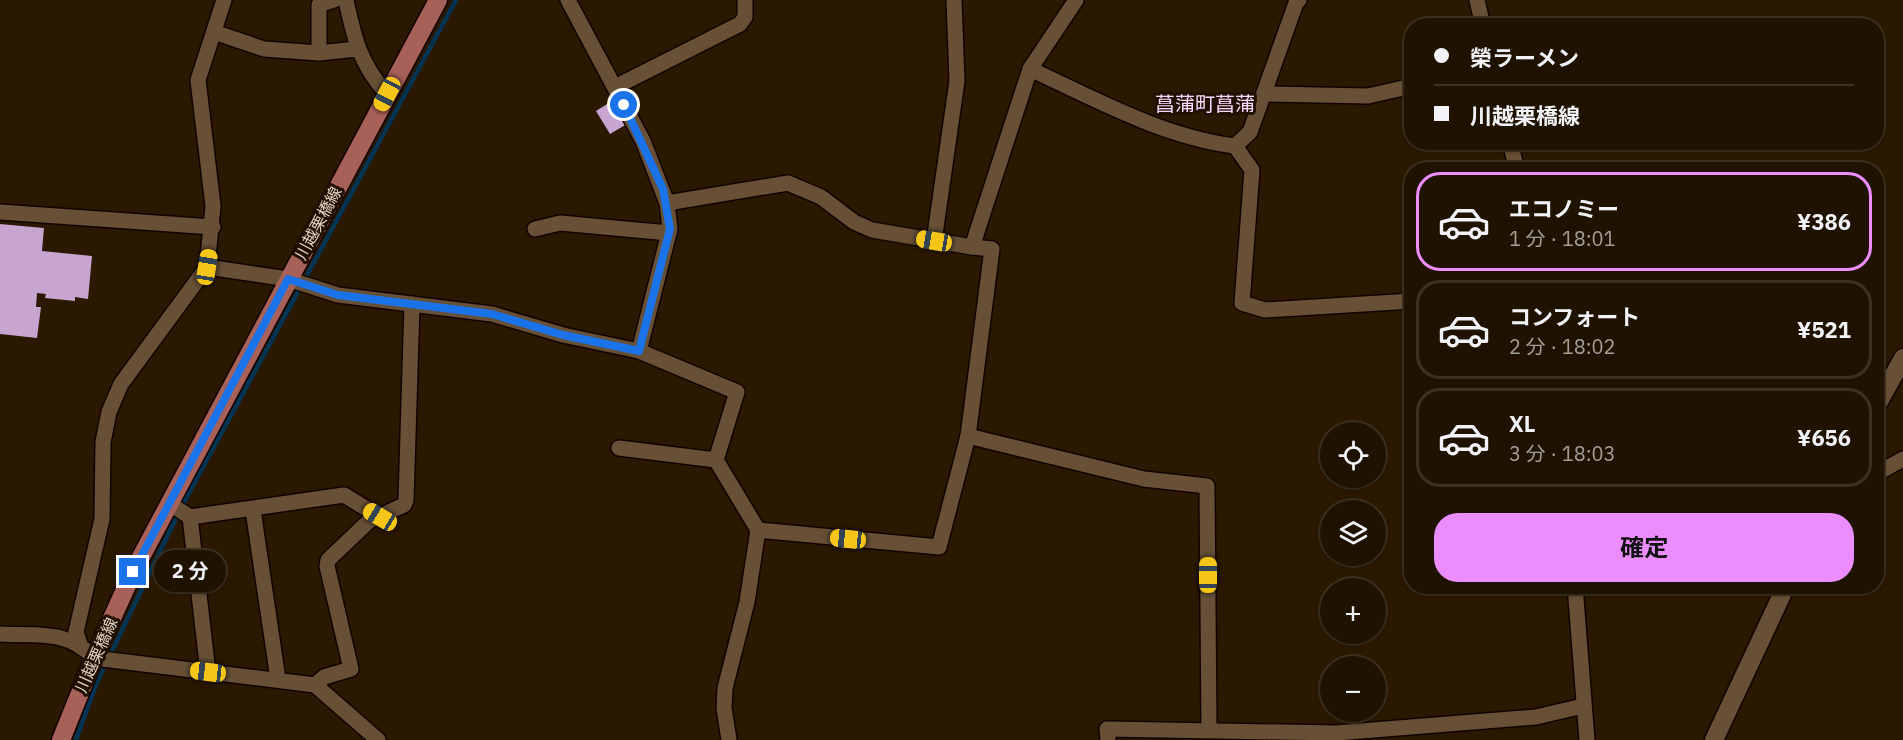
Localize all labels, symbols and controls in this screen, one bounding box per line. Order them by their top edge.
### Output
text: 榮ラーメン [1470,43,1579,72]
car [371,74,403,114]
district label: 菖蒲町菖蒲 [1155,90,1255,117]
route start [610,91,637,118]
text: 川越栗橋線 [1470,101,1580,130]
street label: 川越栗橋線 [290,183,346,263]
text: エコノミー [1509,194,1619,223]
icon: car [1437,195,1491,249]
text: ¥386 [1797,207,1851,236]
text: 1 分 · 18:01 [1509,225,1616,252]
car [915,229,953,253]
car [195,248,219,286]
text: コンフォート [1509,302,1640,331]
icon: car [1437,303,1491,357]
text: ¥521 [1797,315,1851,344]
text: 2 分 · 18:02 [1509,333,1616,360]
text: XL [1509,409,1535,438]
icon: car [1437,411,1491,465]
map controls [1320,422,1386,722]
button: locate [1320,422,1386,488]
text: ¥656 [1797,423,1851,452]
text: 3 分 · 18:03 [1509,440,1616,467]
car [360,500,400,534]
button: layers [1320,500,1386,566]
button: 確定 [1434,513,1854,582]
car [829,528,867,550]
callout: 2 分 [154,551,226,593]
text: 2 分 [172,557,208,584]
car [1199,557,1217,593]
route end [119,558,146,585]
button: + [1320,578,1386,644]
street label: 川越栗橋線 [71,614,121,696]
button: − [1320,656,1386,722]
car [189,661,227,683]

